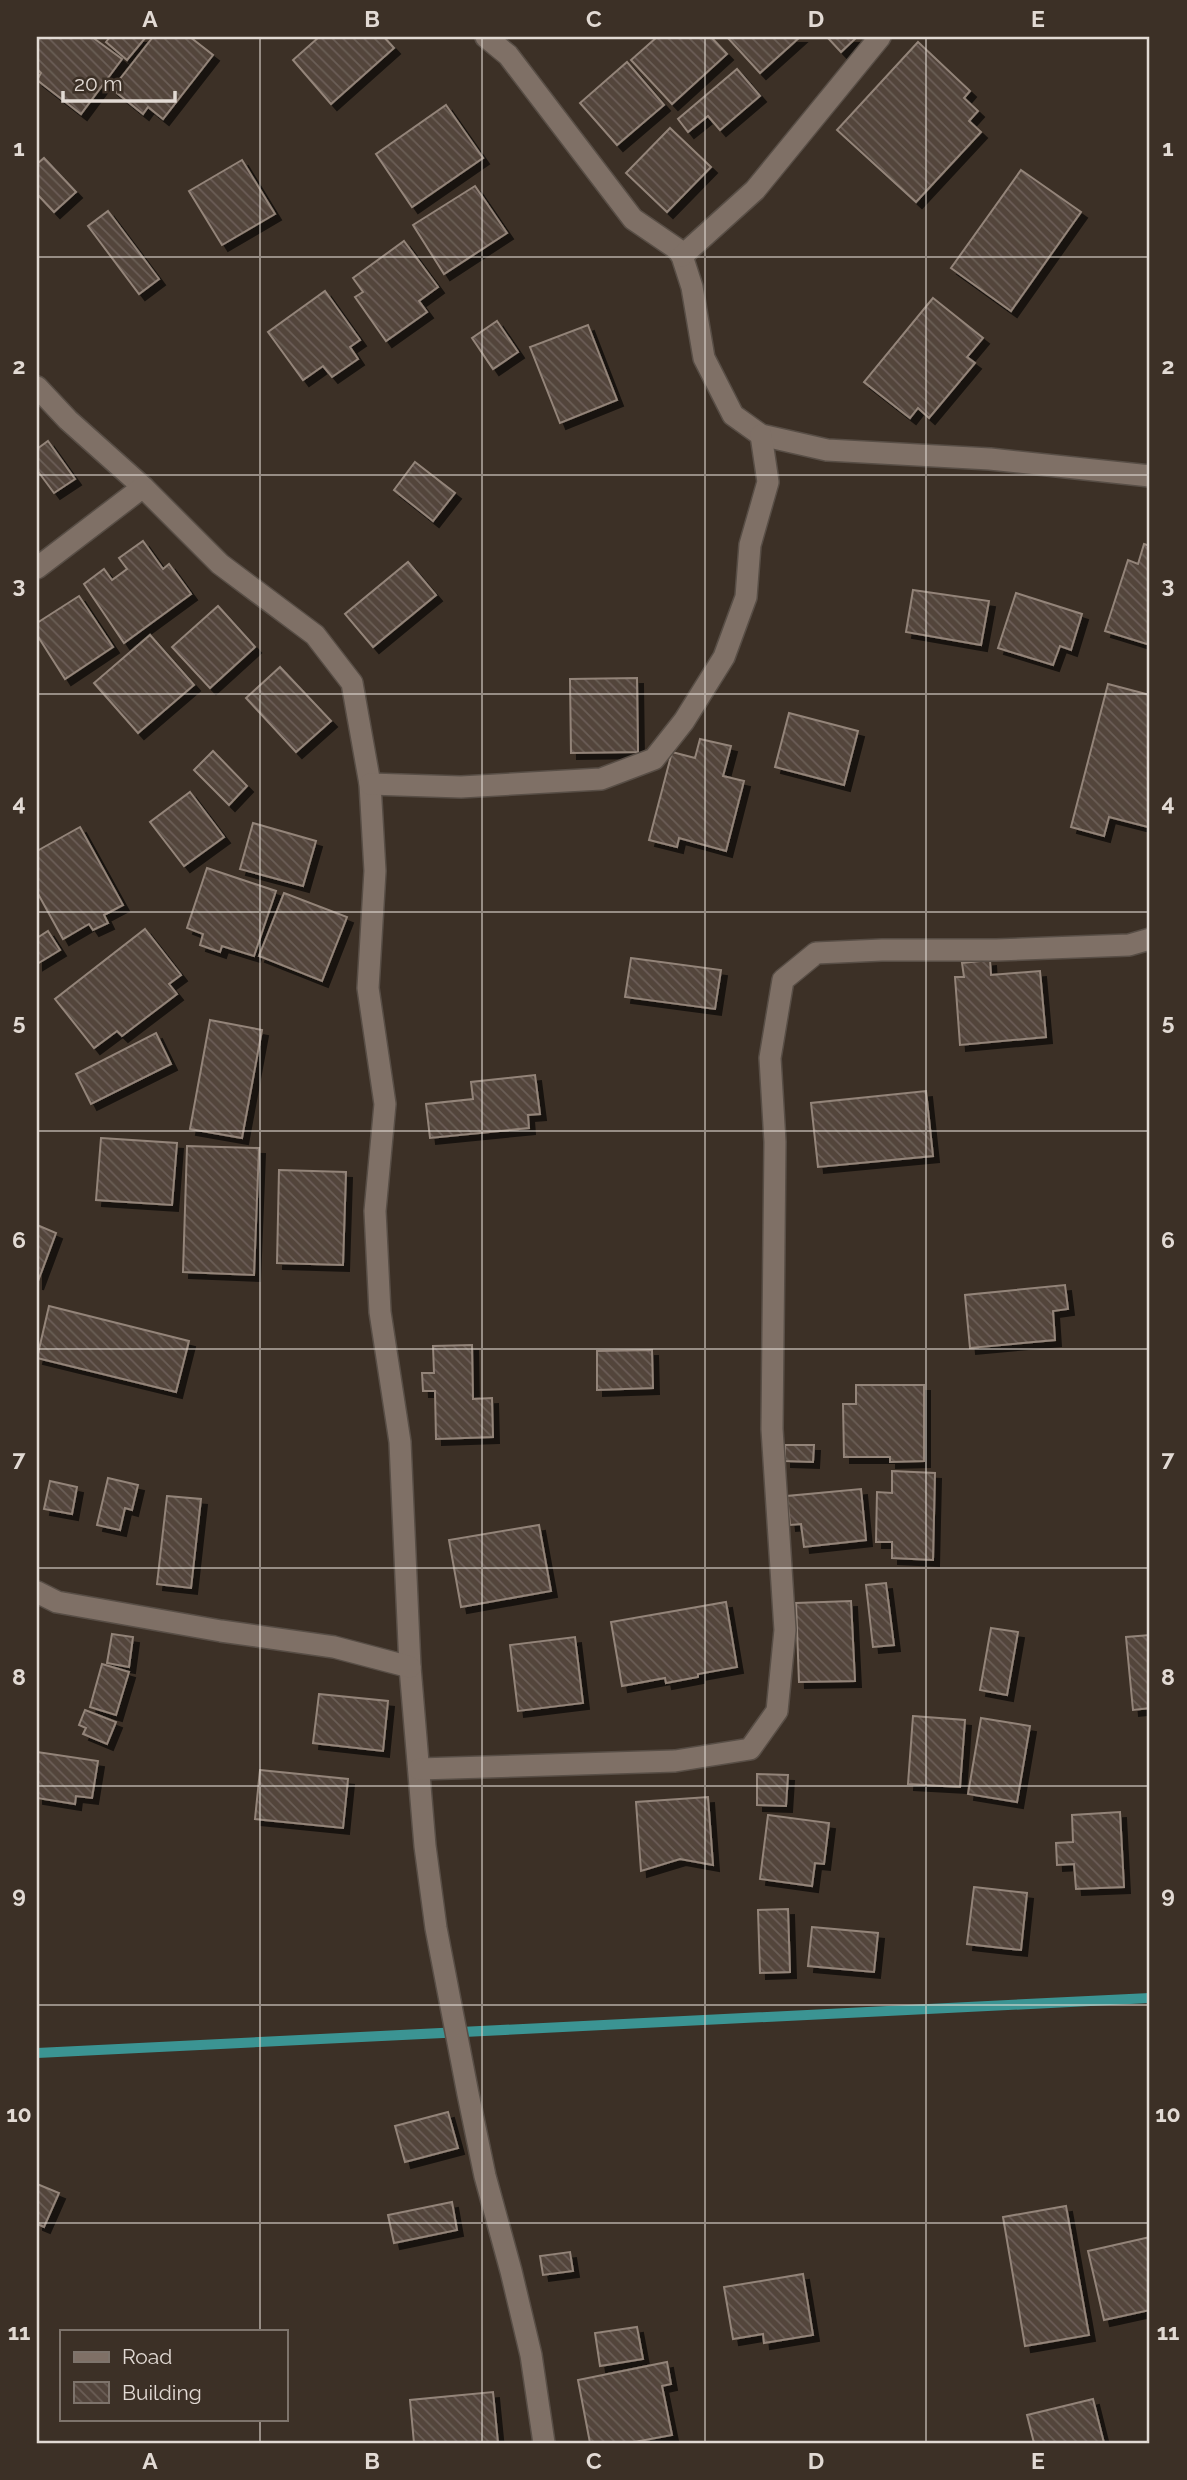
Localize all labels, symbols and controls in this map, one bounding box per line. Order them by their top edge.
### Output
text: A [142,5,158,32]
text: B [364,5,380,32]
text: C [586,5,602,32]
text: D [808,5,824,32]
text: E [1031,5,1045,32]
scale bar [63,60,175,104]
text: 20 m [74,71,122,96]
text: 1 [13,134,25,161]
text: 1 [1162,134,1174,161]
text: 2 [13,352,25,379]
text: 2 [1162,352,1174,379]
text: 3 [13,571,25,598]
text: 3 [1162,571,1174,598]
text: 4 [12,789,26,816]
text: 4 [1161,789,1175,816]
text: 5 [13,1008,26,1035]
text: 5 [1162,1008,1175,1035]
text: 6 [12,1226,26,1253]
text: 6 [1161,1226,1175,1253]
text: 7 [13,1444,26,1471]
text: 7 [1162,1444,1175,1471]
text: 8 [12,1663,26,1690]
text: 8 [1161,1663,1175,1690]
text: 9 [12,1881,26,1908]
text: 9 [1161,1881,1175,1908]
text: 10 [6,2100,32,2127]
text: 10 [1155,2100,1181,2127]
text: 11 [8,2318,30,2345]
text: 11 [1157,2318,1179,2345]
legend [60,2330,287,2420]
text: Road [122,2344,172,2369]
text: Building [122,2380,202,2405]
text: A [142,2447,158,2474]
text: B [364,2447,380,2474]
text: C [586,2447,602,2474]
text: D [808,2447,824,2474]
text: E [1031,2447,1045,2474]

